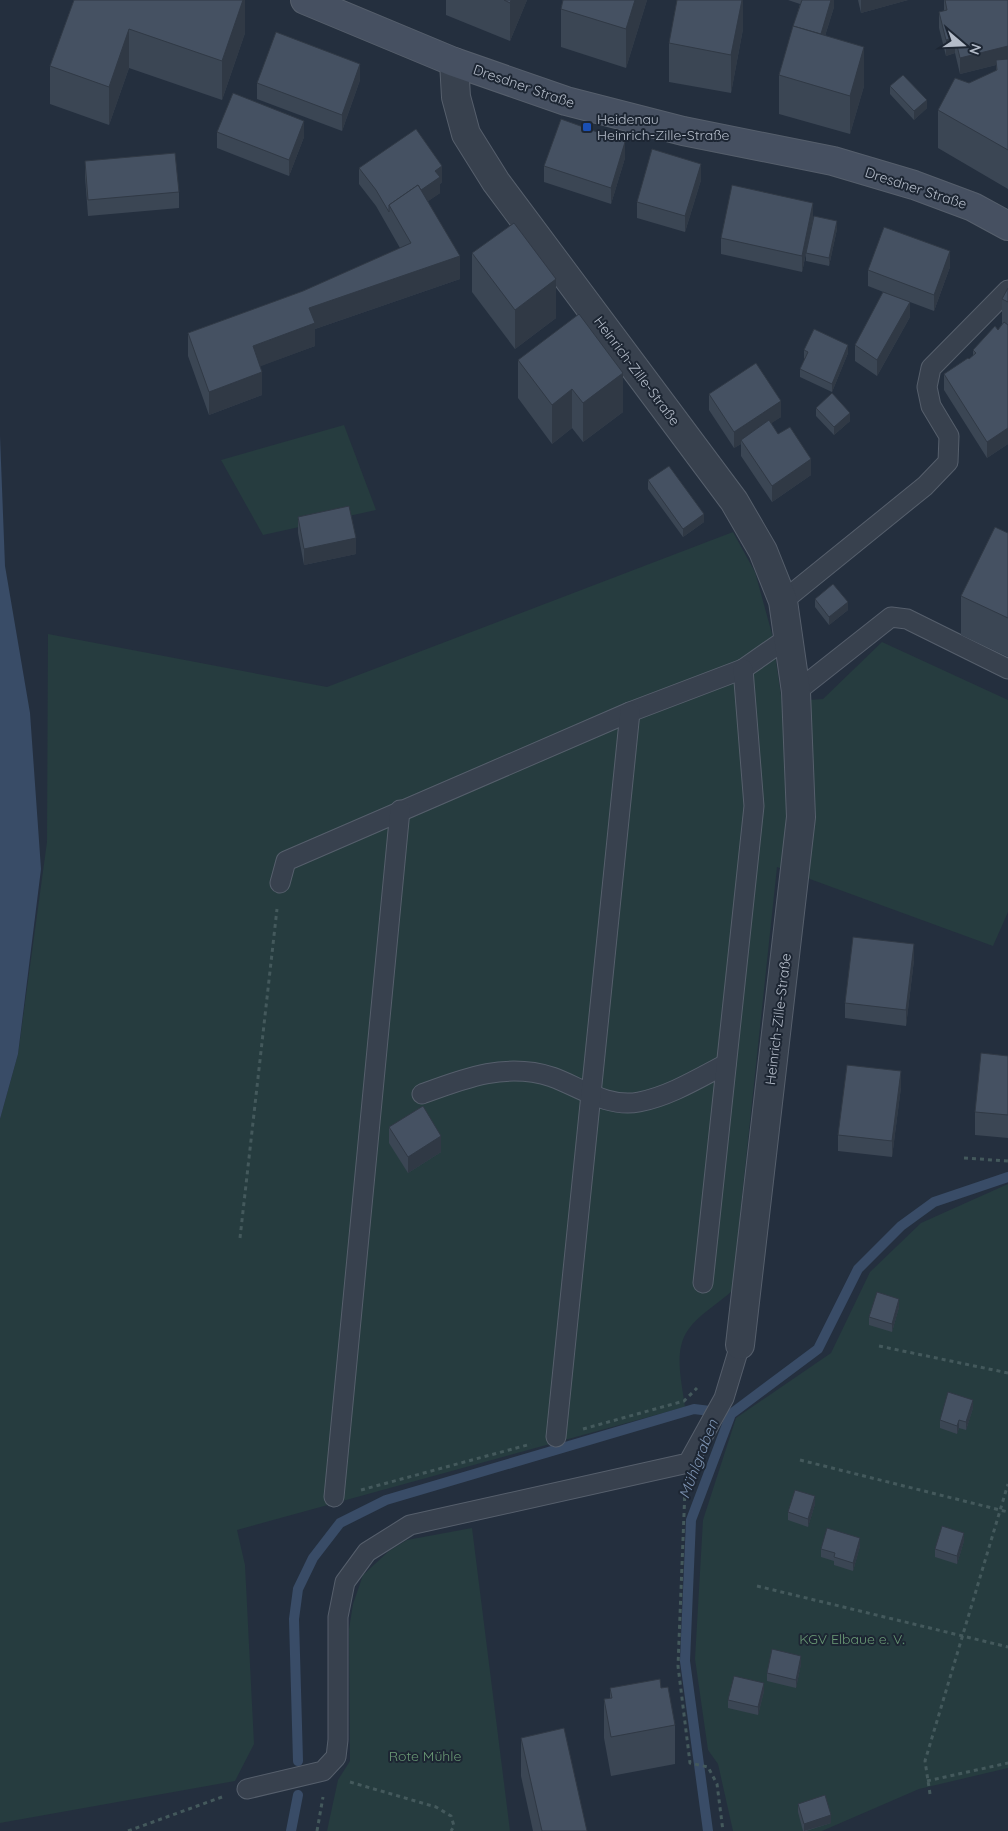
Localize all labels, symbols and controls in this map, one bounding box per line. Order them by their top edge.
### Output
north arrow [938,20,988,70]
text: N [965,41,985,57]
street label: Dresdner Straße [471,60,577,112]
place label: Heidenau Heinrich-Zille-Straße [597,110,730,144]
marker: Heidenau Heinrich-Zille-Straße [581,121,593,133]
street label: Dresdner Straße [863,163,969,213]
street label: Heinrich-Zille-Straße [590,313,684,429]
street label: Heinrich-Zille-Straße [761,952,795,1086]
water label: Mühlgraben [674,1417,722,1501]
park label: KGV Elbaue e. V. [799,1630,905,1648]
park label: Rote Mühle [389,1747,461,1765]

